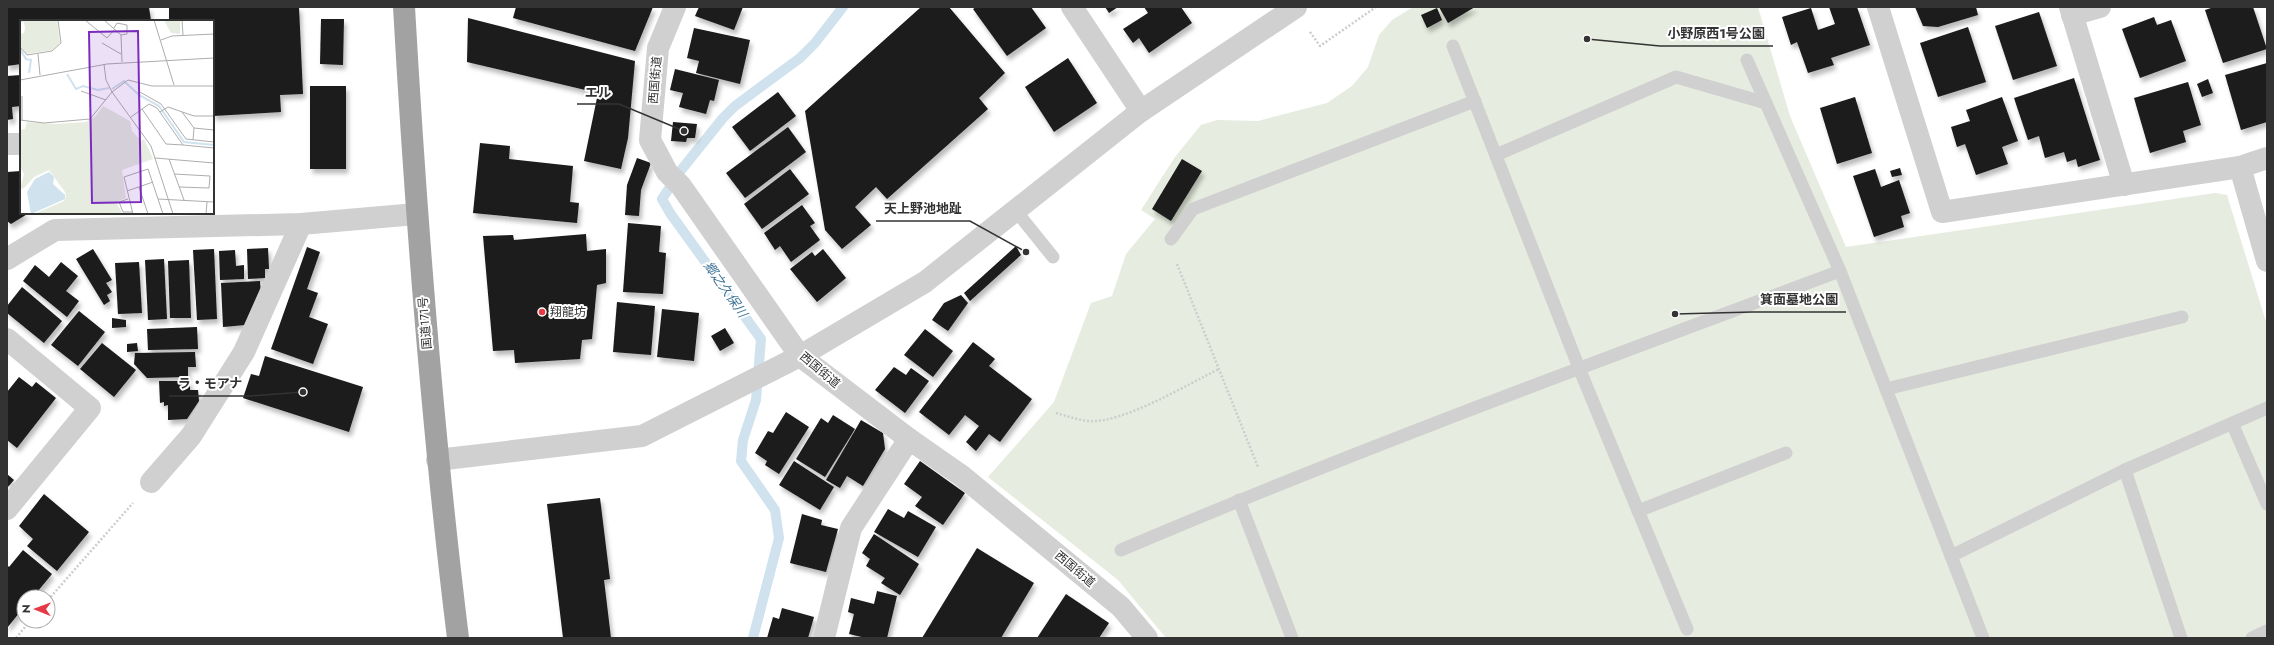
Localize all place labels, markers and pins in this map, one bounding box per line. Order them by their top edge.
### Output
callout: 小野原西1号公園 [1660,21,1773,46]
callout: エル [577,79,619,104]
callout: 天上野池地趾 [876,196,970,221]
callout: 箕面墓地公園 [1752,287,1846,312]
place label: 翔龍坊 [550,303,586,321]
marker: 翔龍坊 [537,307,547,317]
callout: ラ・モアナ [169,371,250,396]

